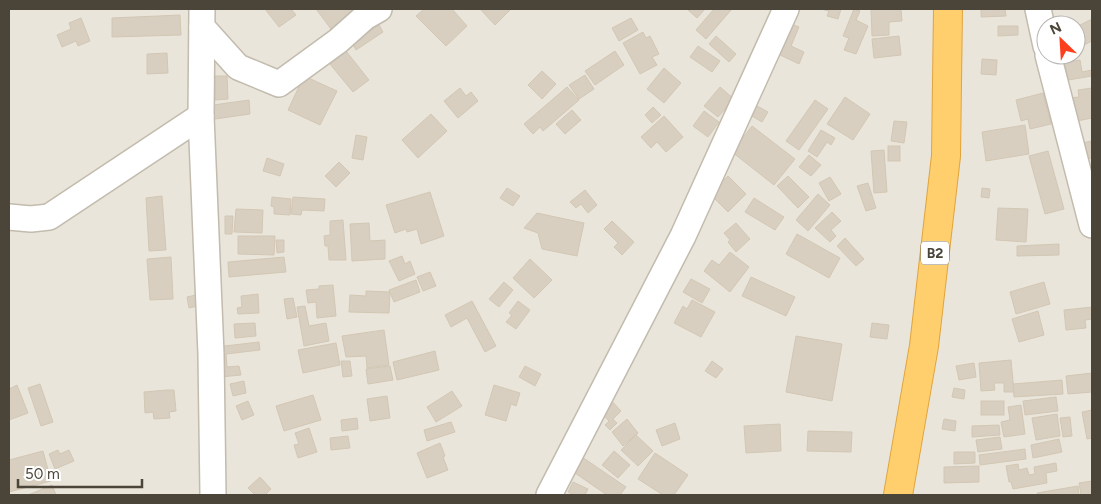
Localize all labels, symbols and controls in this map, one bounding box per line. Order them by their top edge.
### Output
north arrow [1036,15,1086,65]
text: N [1047,19,1064,39]
road number: B2 [921,242,949,264]
scale bar [18,456,141,488]
text: 50 m [25,465,60,483]

